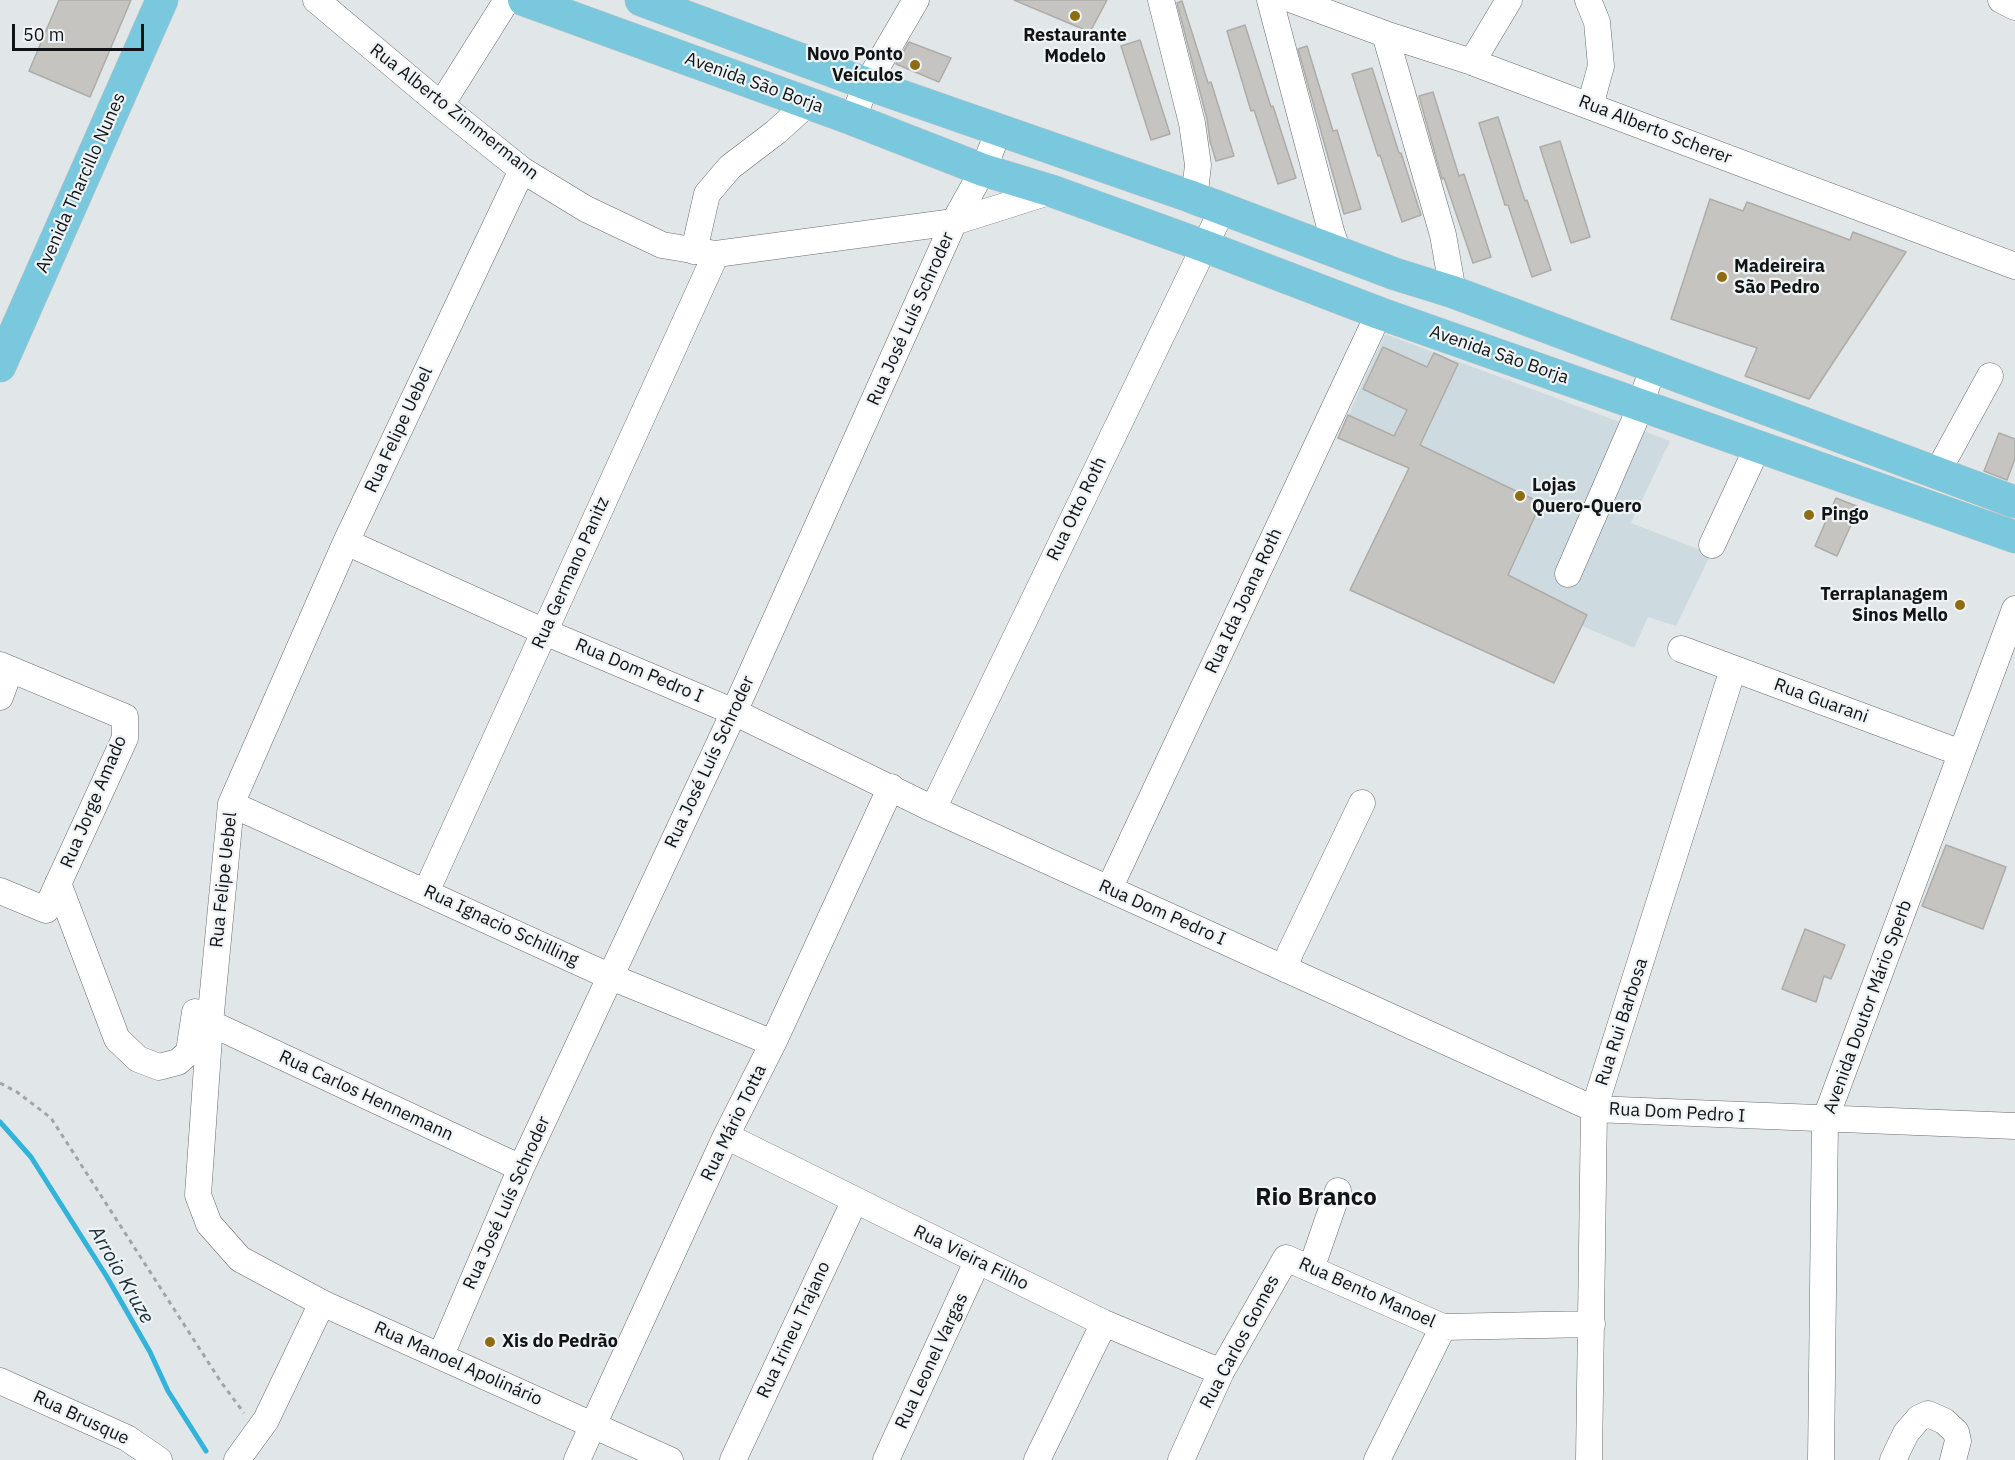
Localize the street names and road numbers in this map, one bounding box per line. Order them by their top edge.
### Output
street label: Rua Alberto Zimmermann [365,39,543,185]
street label: Avenida São Borja [682,48,826,118]
street label: Avenida Tharcillo Nunes [32,90,130,276]
street label: Rua Alberto Scherer [1575,91,1735,169]
street label: Rua José Luís Schroder [863,229,959,409]
street label: Avenida São Borja [1427,321,1571,389]
street label: Rua Felipe Uebel [360,364,438,496]
street label: Rua Otto Roth [1043,454,1111,564]
street label: Rua Germano Panitz [528,494,614,652]
street label: Rua Ida Joana Roth [1201,525,1287,677]
street label: Rua Dom Pedro I [572,634,706,708]
street label: Rua José Luís Schroder [661,672,759,852]
street label: Rua Guarani [1771,674,1871,728]
street label: Rua Jorge Amado [56,732,132,872]
street label: Rua Felipe Uebel [206,811,242,949]
street label: Rua Dom Pedro I [1095,875,1229,951]
street label: Rua Ignacio Schilling [420,881,582,971]
street label: Avenida Doutor Mário Sperb [1819,897,1917,1117]
street label: Rua Rui Barbosa [1591,955,1653,1089]
street label: Rua Carlos Hennemann [275,1046,457,1146]
street label: Rua Mário Totta [697,1061,771,1185]
street label: Rua Dom Pedro I [1608,1099,1746,1127]
street label: Rua José Luís Schroder [459,1113,555,1293]
street label: Rua Vieira Filho [910,1221,1032,1295]
street label: Rua Bento Manoel [1295,1253,1439,1333]
street label: Rua Irineu Trajano [753,1258,835,1402]
street label: Rua Carlos Gomes [1196,1272,1284,1412]
street label: Rua Leonel Vargas [891,1290,973,1432]
street label: Rua Manoel Apolinário [371,1317,545,1411]
street label: Rua Brusque [30,1386,132,1450]

